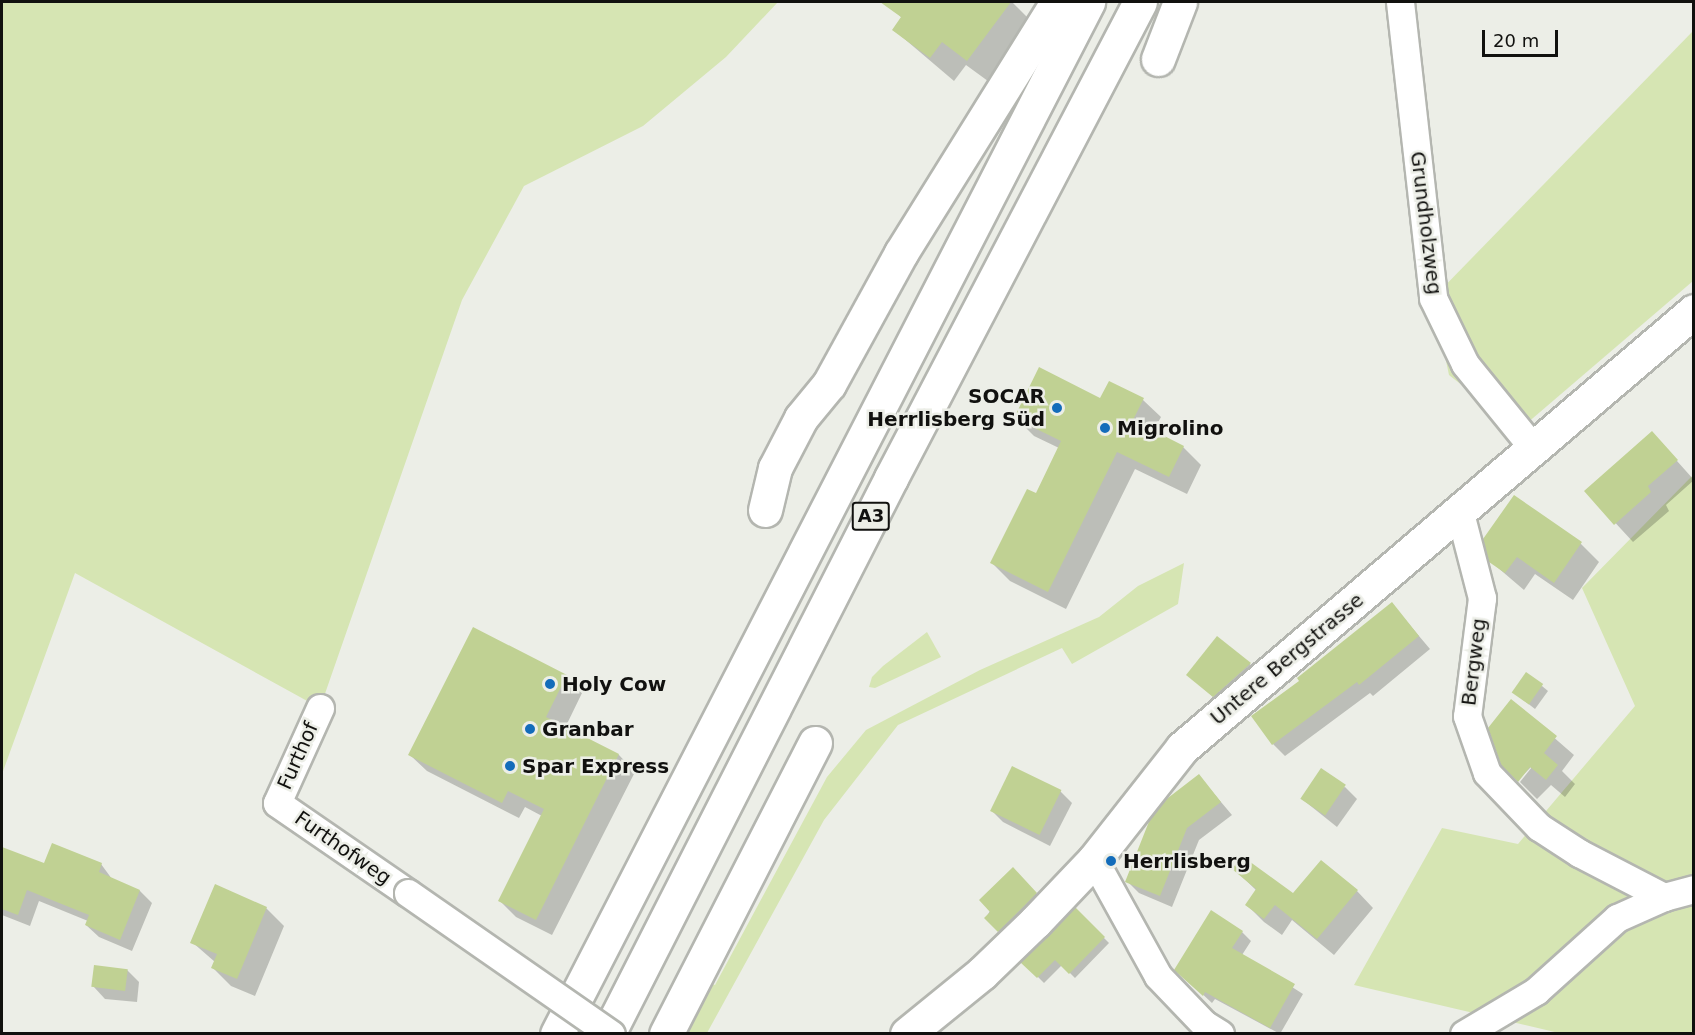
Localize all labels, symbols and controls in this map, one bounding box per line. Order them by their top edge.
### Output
scale bar [1485,18,1562,56]
text: 20 m [1493,30,1539,51]
street label: Grundholzweg [1405,150,1447,296]
place label: SOCAR Herrlisberg Süd [867,384,1045,431]
marker: SOCAR Herrlisberg Süd [1050,401,1064,415]
place label: Migrolino [1117,416,1223,440]
marker: Migrolino [1098,421,1112,435]
road number: A3 [852,501,890,531]
street label: Untere Bergstrasse [1206,588,1368,730]
street label: Bergweg [1457,617,1491,707]
place label: Holy Cow [562,672,666,696]
marker: Holy Cow [543,677,557,691]
place label: Granbar [542,717,634,741]
street label: Furthof [273,719,323,793]
marker: Granbar [523,722,537,736]
place label: Spar Express [522,754,669,778]
marker: Spar Express [503,759,517,773]
street label: Furthofweg [290,806,396,890]
place label: Herrlisberg [1123,849,1251,873]
marker: Herrlisberg [1104,854,1118,868]

